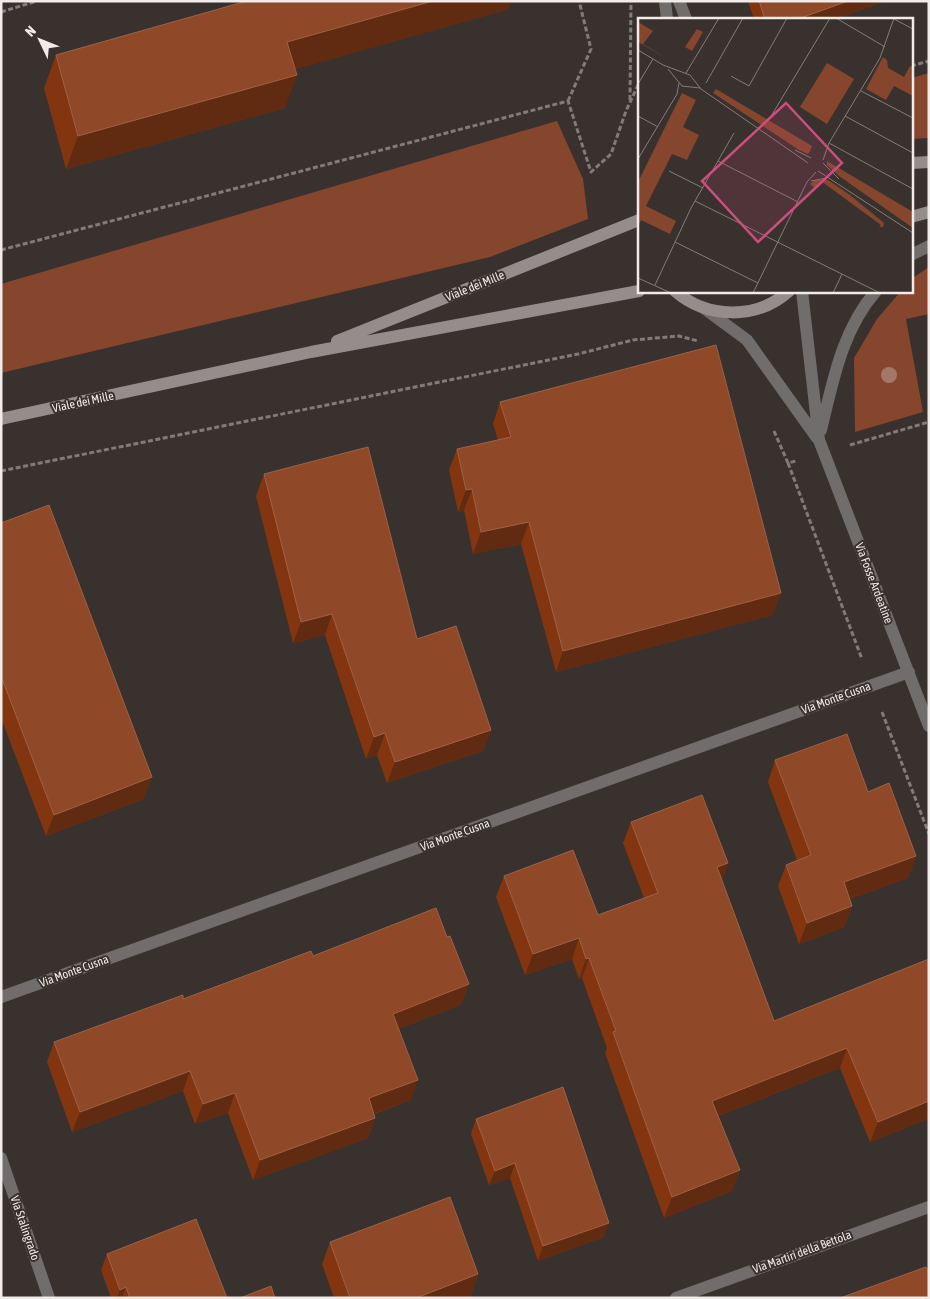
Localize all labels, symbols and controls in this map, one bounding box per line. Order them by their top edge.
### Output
north arrow [15,15,65,65]
inset map [638,18,912,292]
text: N [22,23,39,40]
street label: Viale dei Mille [443,268,507,304]
street label: Viale dei Mille [51,389,115,415]
street label: Via Fosse Ardeatine [852,541,896,625]
street label: Via Monte Cusna [799,679,873,717]
street label: Via Monte Cusna [418,816,492,854]
street label: Via Monte Cusna [37,952,111,990]
street label: Via Stalingrado [7,1194,43,1262]
street label: Via Martiri della Bettola [751,1228,853,1276]

